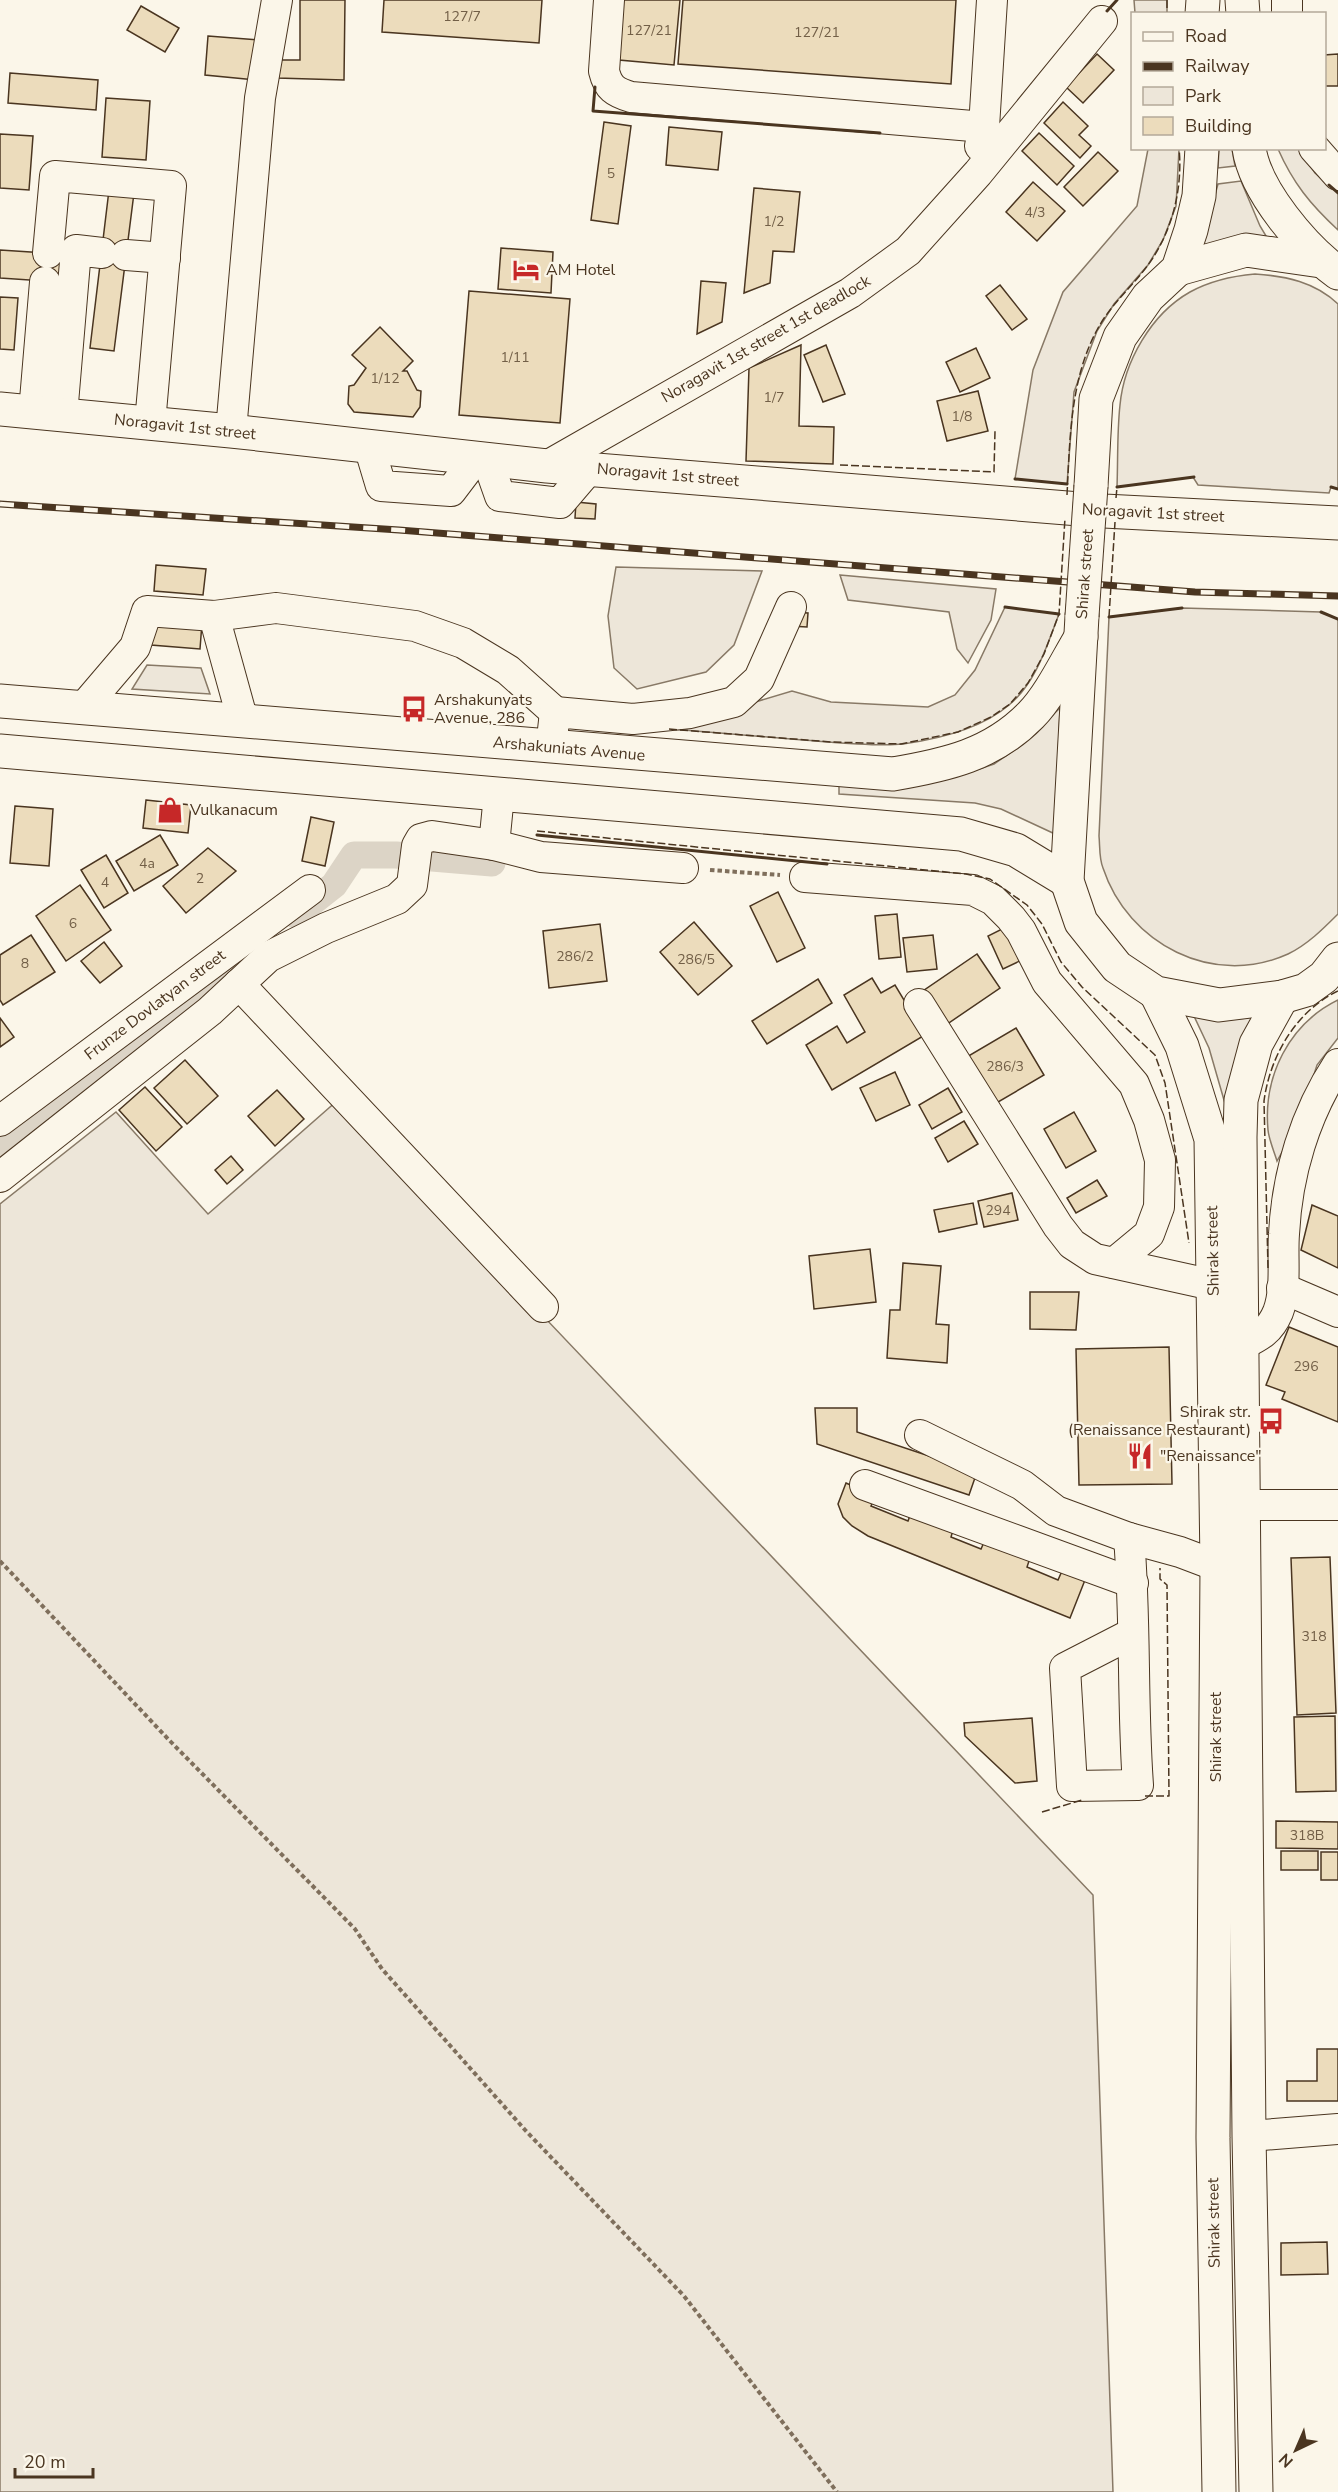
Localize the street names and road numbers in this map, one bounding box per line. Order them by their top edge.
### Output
street label: Noragavit 1st street 1st deadlock [657,269,876,408]
street label: Noragavit 1st street [113,409,257,445]
street label: Noragavit 1st street [596,458,740,492]
street label: Noragavit 1st street [1081,498,1225,528]
street label: Shirak street [1071,528,1099,620]
street label: Arshakuniats Avenue [492,731,646,767]
street label: Frunze Dovlatyan street [80,944,230,1065]
street label: Shirak street [1201,1205,1225,1296]
street label: Shirak street [1205,1691,1227,1782]
street label: Shirak street [1202,2177,1226,2268]

